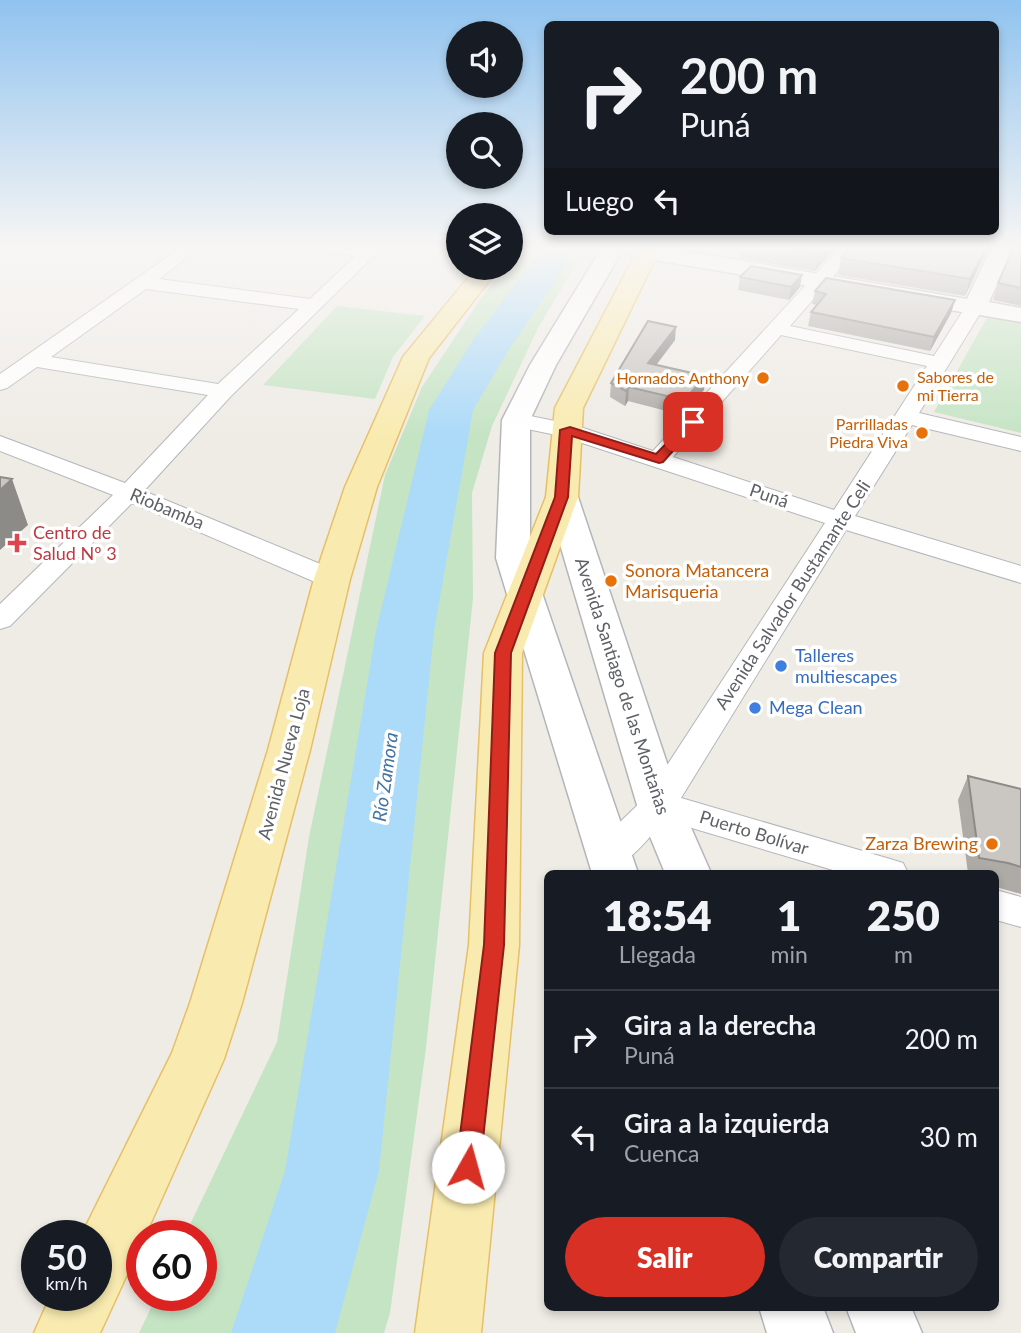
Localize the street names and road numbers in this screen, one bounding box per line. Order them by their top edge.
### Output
street label: Avenida Salvador Bustamante Celi [710,476,875,713]
street label: Puná [747,478,792,512]
street label: Riobamba [127,483,208,534]
street label: Avenida Santiago de las Montañas [571,554,675,817]
street label: Avenida Nueva Loja [252,686,314,842]
street label: Puerto Bolívar [697,805,812,859]

